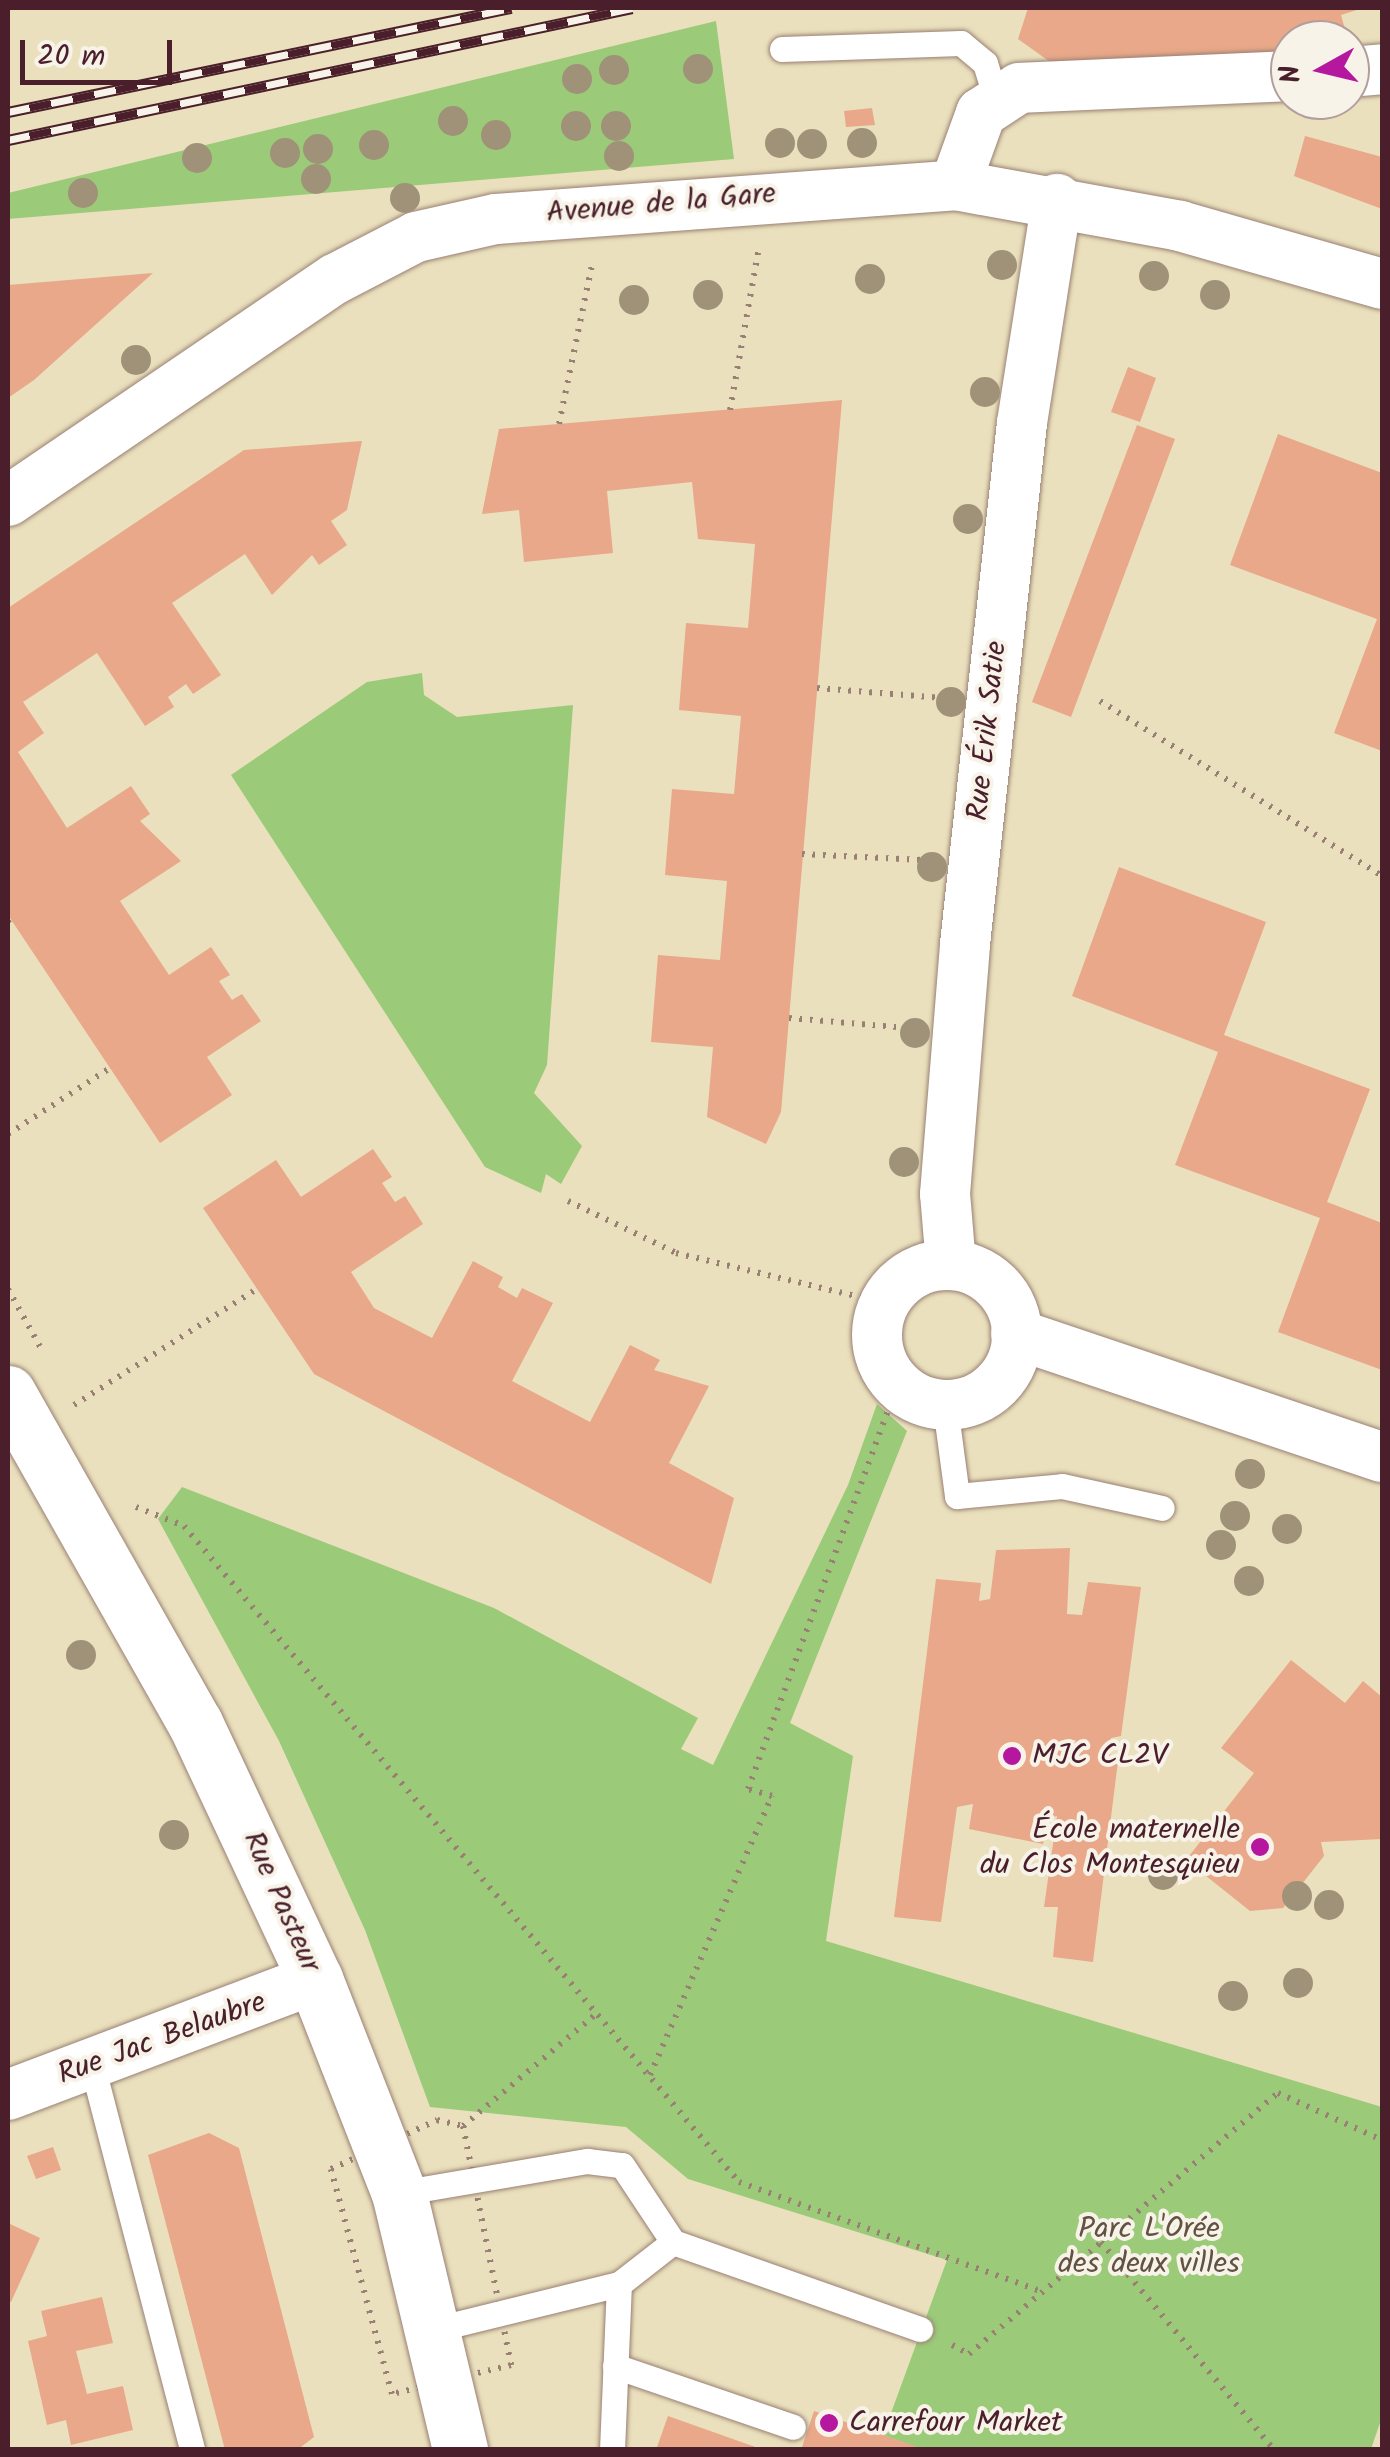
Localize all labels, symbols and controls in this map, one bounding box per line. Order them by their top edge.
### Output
scale bar [25,20,178,82]
north arrow [1270,20,1370,120]
text: 20 m [37,33,105,81]
text: N [1268,62,1315,86]
street label: Avenue de la Gare [545,176,777,232]
street label: Rue Érik Satie [961,639,1015,823]
place label: MJC CL2V [1032,1738,1167,1774]
marker: MJC CL2V [1001,1745,1023,1767]
place label: École maternelle du Clos Montesquieu [980,1812,1240,1882]
street label: Rue Pasteur [234,1826,328,1978]
marker: École maternelle du Clos Montesquieu [1249,1836,1271,1858]
street label: Rue Jac Belaubre [53,1985,271,2093]
park label: Parc L'Orée des deux villes [1058,2211,1240,2282]
place label: Carrefour Market [849,2405,1063,2441]
marker: Carrefour Market [818,2412,840,2434]

